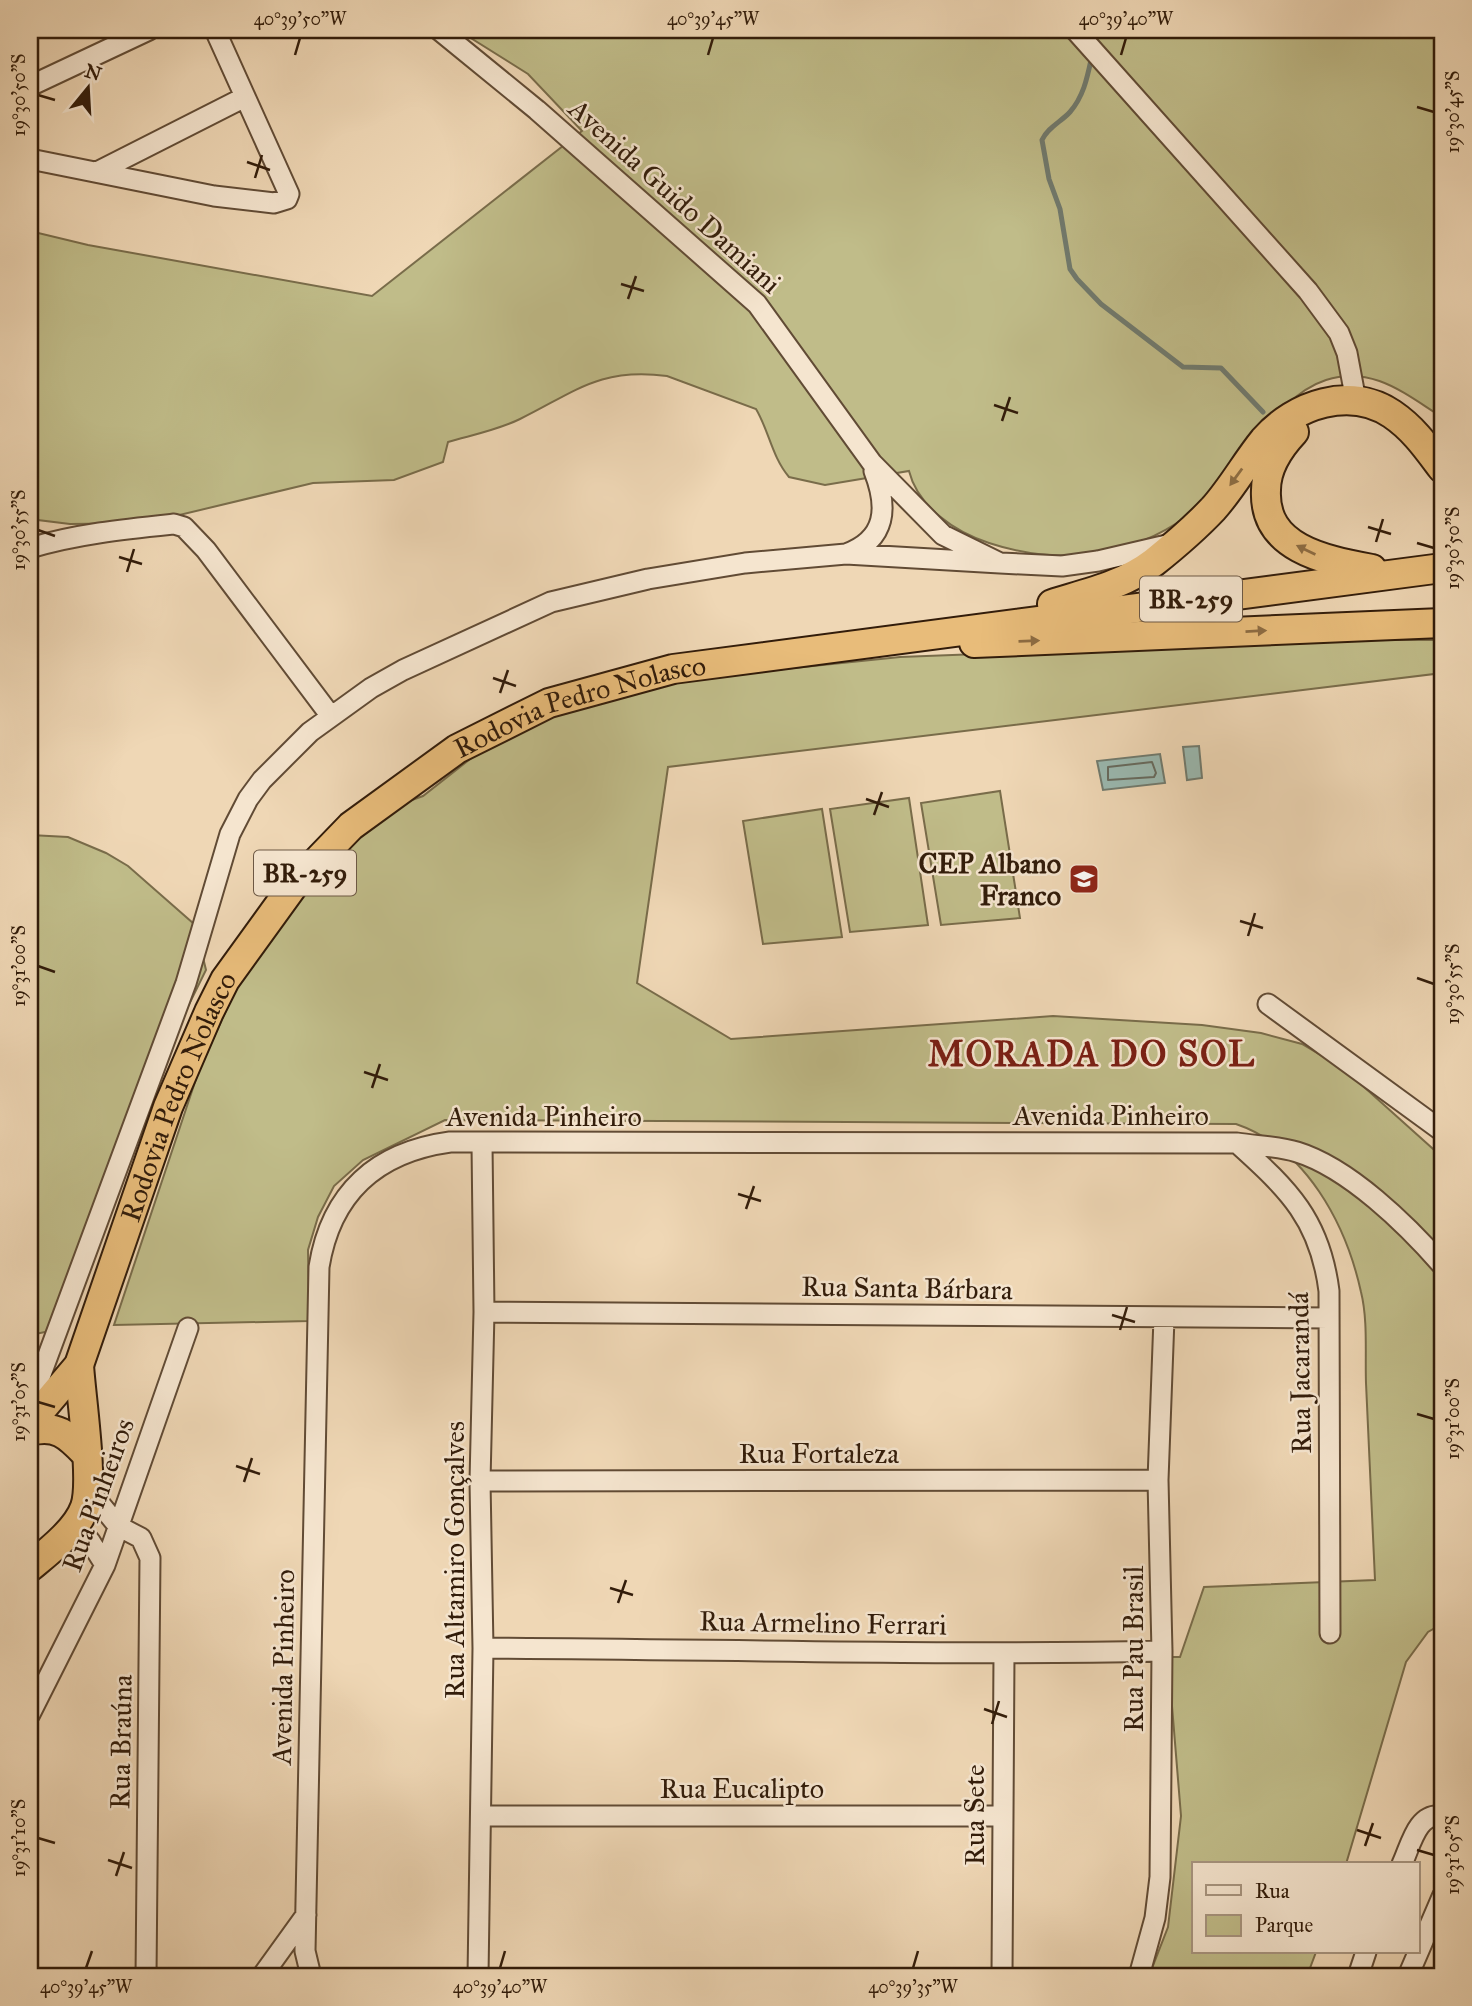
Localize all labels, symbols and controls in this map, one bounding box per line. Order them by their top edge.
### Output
text: 40°39'50"W [254,8,347,30]
text: 40°39'45"W [667,8,760,30]
text: 40°39'40"W [1079,8,1174,30]
north arrow [52,52,122,122]
text: 19°30'50"S [8,54,30,136]
text: N [82,59,104,86]
text: 19°30'45"S [1442,71,1464,153]
street label: Avenida Guido Damiani [561,91,789,301]
one-way arrow [1229,468,1243,487]
text: 19°30'55"S [8,490,30,570]
text: 19°30'50"S [1442,507,1464,589]
one-way arrow [1296,545,1316,556]
road number: BR-259 [1140,576,1242,622]
one-way arrow [1246,626,1268,637]
one-way arrow [1018,636,1040,647]
street label: Rodovia Pedro Nolasco [448,647,708,765]
place label: CEP Albano Franco [918,846,1061,913]
road number: BR-259 [254,850,356,895]
school or university icon: CEP Albano Franco [1067,862,1101,896]
text: 19°31'00"S [8,925,30,1007]
text: 19°30'55"S [1442,944,1464,1024]
street label: Rodovia Pedro Nolasco [112,966,244,1226]
district label: MORADA DO SOL [928,1033,1256,1076]
street label: Avenida Pinheiro [1012,1098,1209,1133]
street label: Avenida Pinheiro [445,1099,642,1134]
street label: Rua Santa Bárbara [801,1269,1013,1307]
street label: Rua Jacarandá [1281,1292,1319,1454]
text: 19°31'05"S [8,1362,30,1442]
text: 19°31'00"S [1442,1378,1464,1460]
street label: Rua Pinheiros [54,1413,142,1577]
street label: Rua Altamiro Gonçalves [437,1421,472,1699]
street label: Rua Fortaleza [739,1436,899,1471]
street label: Rua Pau Brasil [1116,1565,1151,1732]
street label: Avenida Pinheiro [264,1569,302,1766]
street label: Rua Armelino Ferrari [699,1603,947,1643]
street label: Rua Braúna [102,1674,140,1810]
street label: Rua Sete [957,1764,992,1866]
street label: Rua Eucalipto [660,1771,824,1806]
text: 19°31'10"S [8,1799,30,1877]
text: 19°31'05"S [1442,1815,1464,1895]
legend [1192,1862,1420,1954]
text: Rua [1255,1878,1290,1904]
text: Parque [1255,1912,1314,1938]
text: 40°39'45"W [40,1976,133,1998]
text: 40°39'40"W [453,1976,548,1998]
text: 40°39'35"W [868,1976,959,1998]

